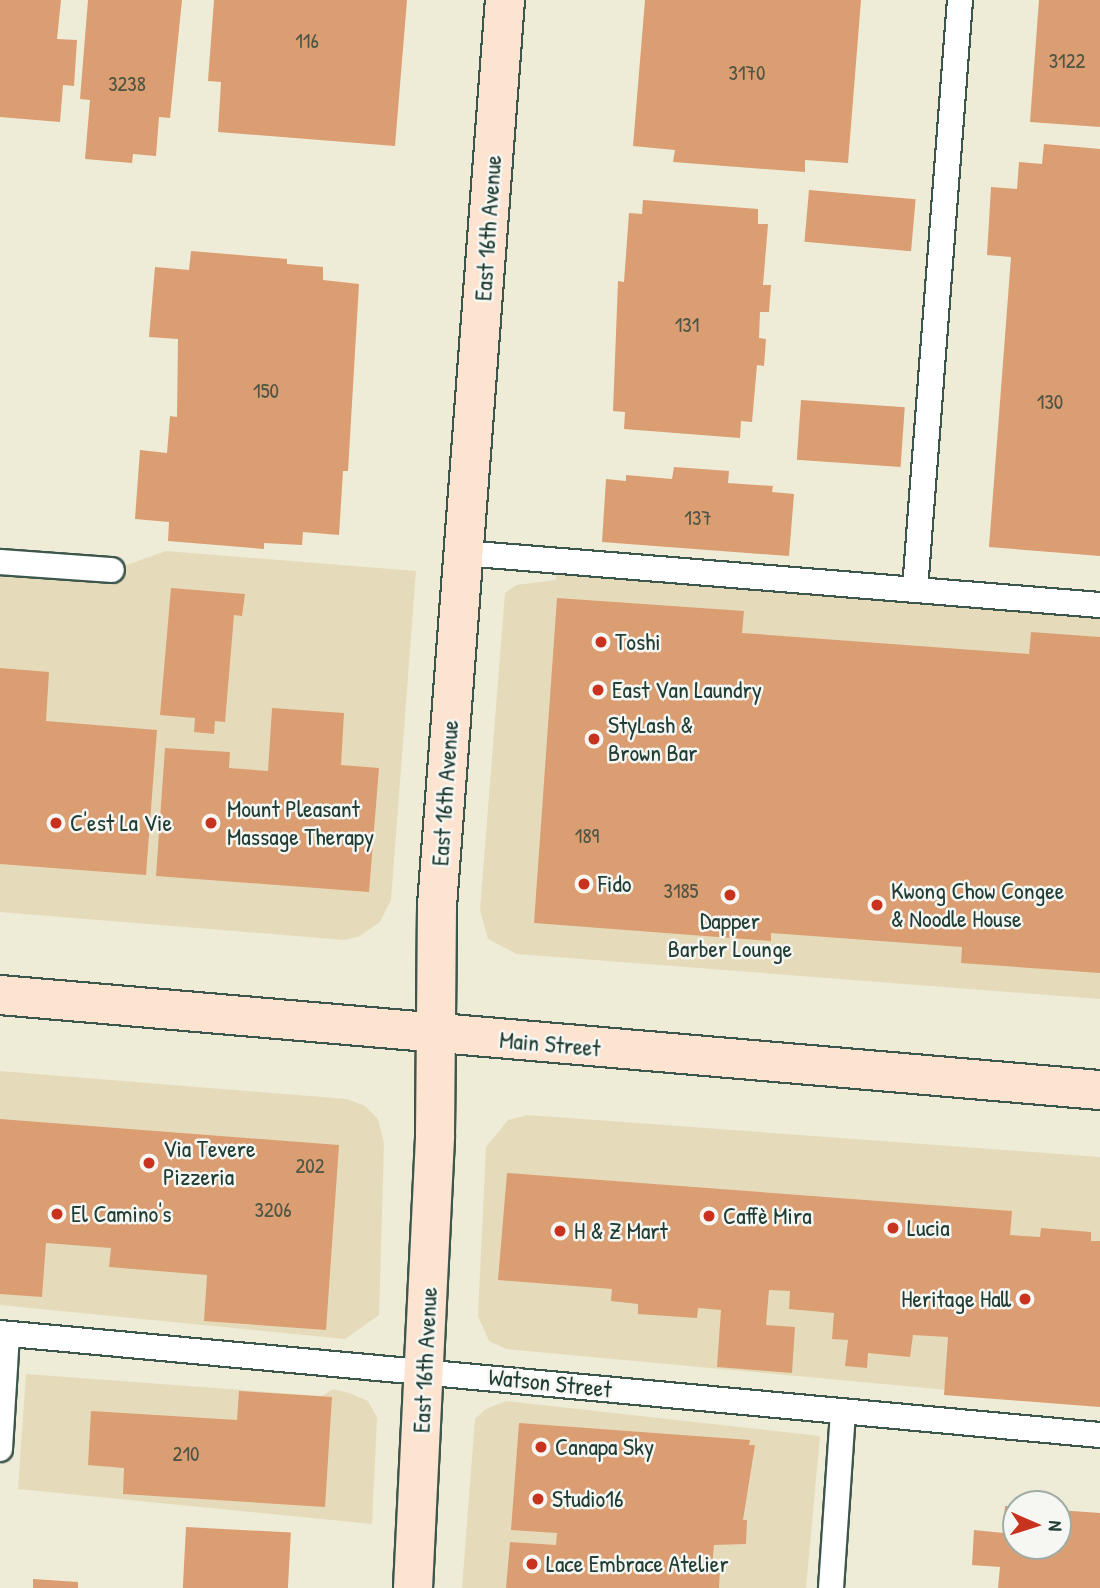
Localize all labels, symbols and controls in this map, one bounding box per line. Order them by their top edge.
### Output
house number: 116 [295,28,319,54]
house number: 3122 [1049,48,1085,74]
house number: 3170 [729,60,765,86]
house number: 3238 [108,71,146,97]
street label: East 16th Avenue [469,154,507,302]
house number: 131 [675,312,699,338]
house number: 150 [253,378,279,404]
house number: 130 [1037,389,1063,415]
house number: 137 [684,505,712,531]
place label: Toshi [615,628,661,656]
marker: Toshi [593,634,609,650]
place label: East Van Laundry [612,676,762,704]
marker: East Van Laundry [590,682,606,698]
place label: StyLash & Brown Bar [608,711,697,767]
street label: East 16th Avenue [426,719,464,867]
marker: StyLash & Brown Bar [586,731,602,747]
place label: Mount Pleasant Massage Therapy [227,795,374,851]
place label: C'est La Vie [70,809,172,837]
marker: Mount Pleasant Massage Therapy [201,813,221,833]
marker: C'est La Vie [48,815,64,831]
house number: 189 [575,823,599,849]
place label: Fido [598,870,631,898]
marker: Fido [576,876,592,892]
place label: Kwong Chow Congee & Noodle House [891,877,1064,933]
house number: 3185 [663,878,699,904]
marker: Dapper Barber Lounge [722,887,738,903]
marker: Kwong Chow Congee & Noodle House [869,897,885,913]
place label: Dapper Barber Lounge [668,907,792,963]
street label: Main Street [498,1025,602,1063]
place label: Via Tevere Pizzeria [163,1135,256,1191]
house number: 202 [295,1153,325,1179]
marker: Via Tevere Pizzeria [141,1155,157,1171]
house number: 3206 [254,1197,292,1223]
place label: El Camino's [71,1200,171,1228]
place label: Caffè Mira [723,1202,812,1230]
marker: El Camino's [49,1206,65,1222]
marker: Caffè Mira [701,1208,717,1224]
place label: Lucia [907,1214,950,1242]
place label: H & Z Mart [574,1217,668,1245]
marker: Lucia [885,1220,901,1236]
marker: H & Z Mart [552,1223,568,1239]
place label: Heritage Hall [901,1285,1011,1313]
street label: East 16th Avenue [407,1286,443,1434]
marker: Heritage Hall [1017,1291,1033,1307]
street label: Watson Street [487,1362,613,1404]
place label: Canapa Sky [555,1433,654,1461]
marker: Canapa Sky [533,1439,549,1455]
house number: 210 [173,1441,199,1467]
place label: Studio16 [552,1485,624,1513]
north arrow [1002,1490,1072,1560]
marker: Studio16 [530,1491,546,1507]
text: N [1043,1520,1069,1532]
place label: Lace Embrace Atelier [546,1550,729,1578]
marker: Lace Embrace Atelier [524,1556,540,1572]

